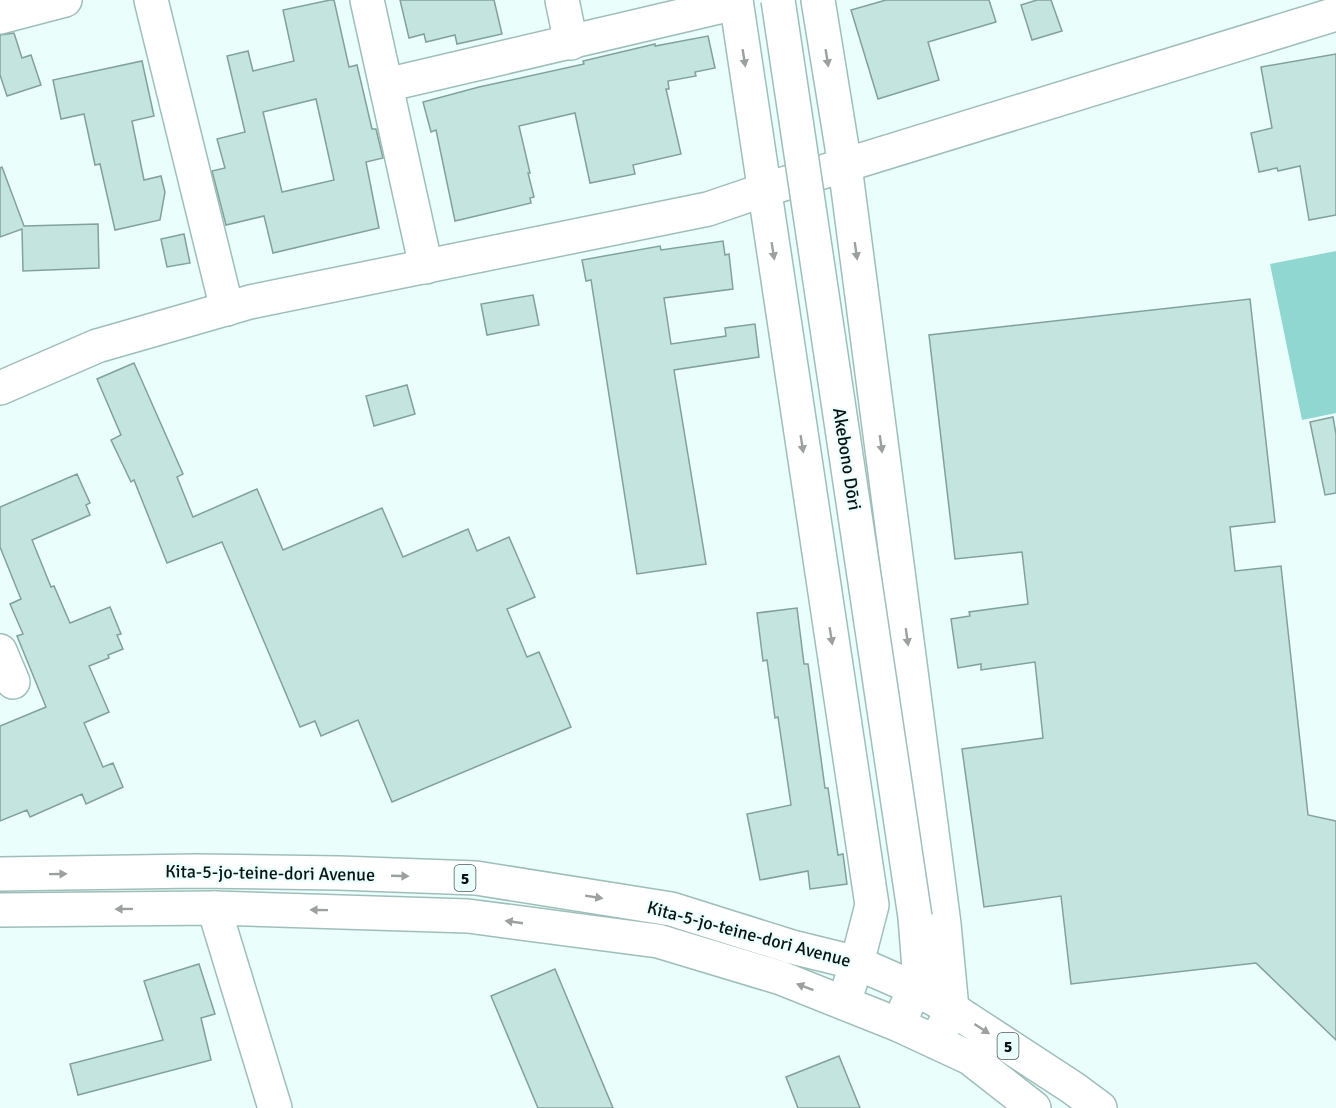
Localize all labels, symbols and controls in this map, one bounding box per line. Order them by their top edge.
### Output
one-way arrow [740,48,749,67]
one-way arrow [823,48,832,67]
one-way arrow [769,241,778,260]
one-way arrow [851,241,860,260]
street label: Akebono Dōri [828,406,866,512]
one-way arrow [798,434,807,453]
one-way arrow [877,435,886,454]
one-way arrow [827,627,836,646]
one-way arrow [902,628,911,647]
street label: Kita-5-jo-teine-dori Avenue [165,860,375,886]
road number: 5 [454,865,476,891]
one-way arrow [49,869,68,878]
one-way arrow [391,871,410,880]
one-way arrow [585,893,604,902]
street label: Kita-5-jo-teine-dori Avenue [645,896,853,972]
one-way arrow [115,904,134,914]
one-way arrow [310,906,329,915]
one-way arrow [504,917,523,926]
one-way arrow [796,982,814,992]
one-way arrow [974,1023,990,1034]
road number: 5 [998,1033,1018,1059]

